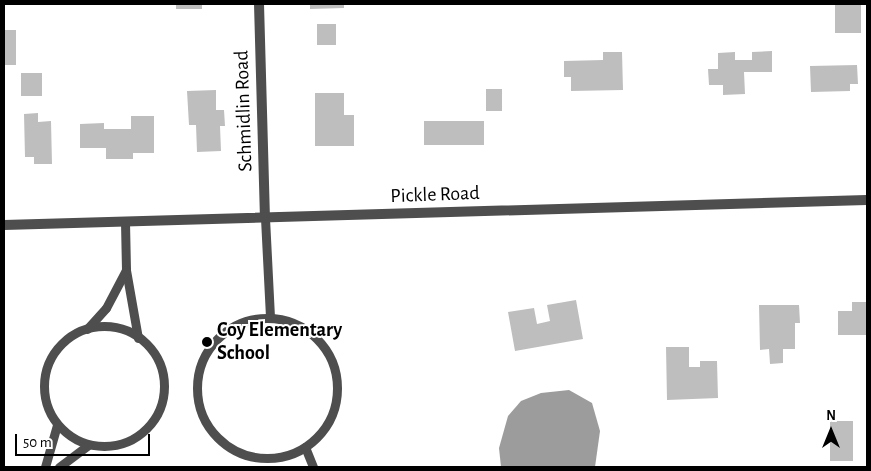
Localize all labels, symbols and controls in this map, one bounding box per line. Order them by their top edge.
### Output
street label: Schmidlin Road [230,50,258,172]
street label: Pickle Road [390,181,480,209]
place label: Coy Elementary School [217,319,342,366]
marker: Coy Elementary School [201,336,213,348]
north arrow [806,406,856,456]
text: N [826,409,836,423]
scale bar [18,424,152,456]
text: 50 m [23,435,52,450]

